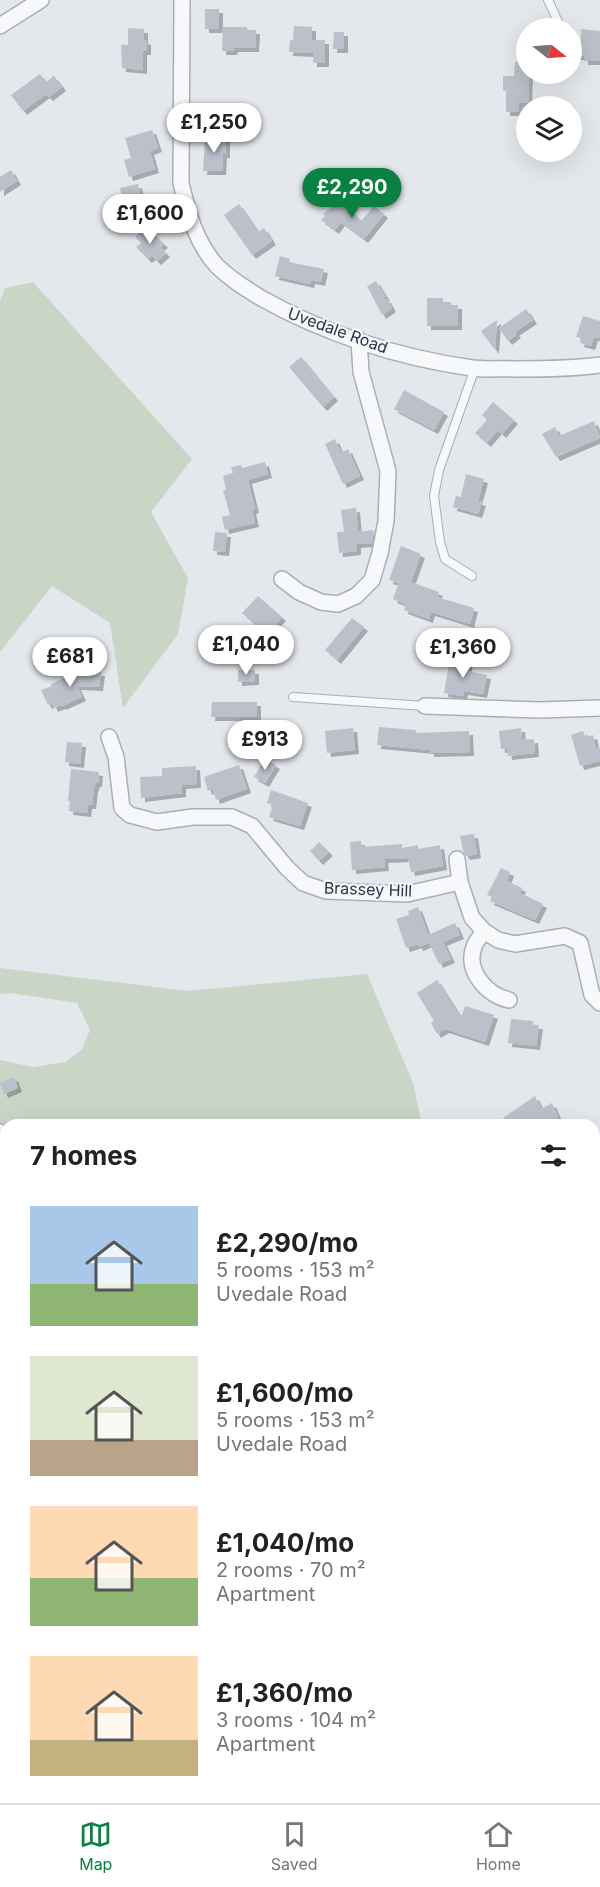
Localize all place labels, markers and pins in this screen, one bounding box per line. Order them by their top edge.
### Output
pin: £1,250 [165,103,263,154]
pin: £2,290 [303,168,401,219]
pin: £1,600 [101,194,199,245]
pin: £1,040 [197,625,295,676]
pin: £1,360 [414,628,512,679]
pin: £681 [34,637,106,688]
pin: £913 [229,720,301,771]

